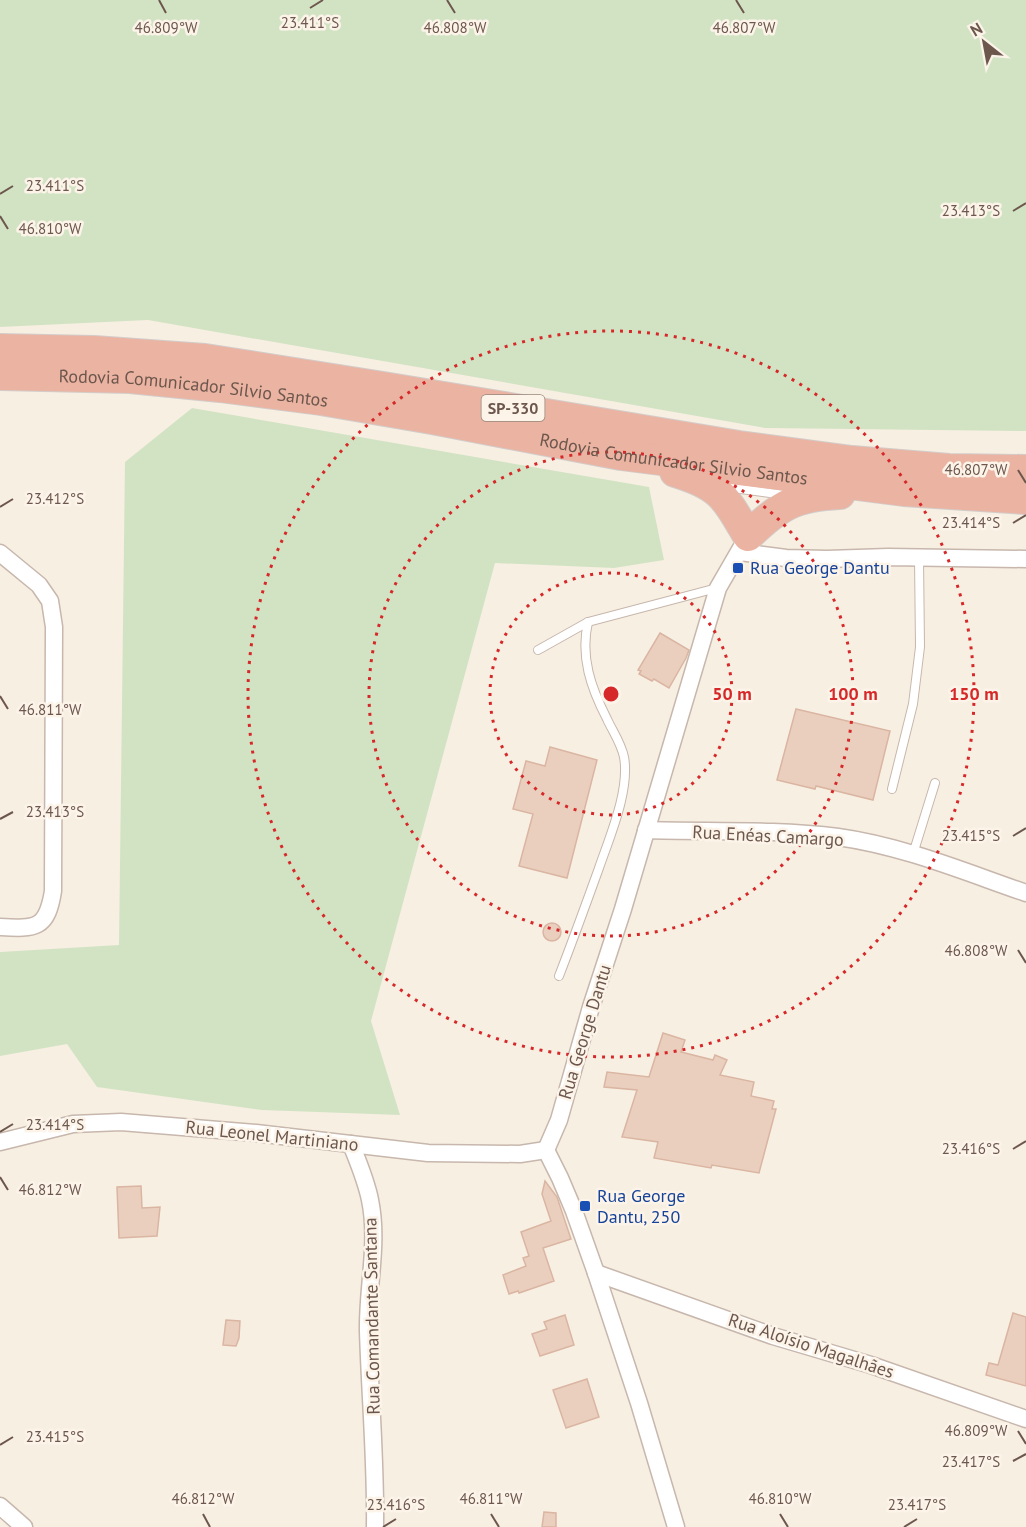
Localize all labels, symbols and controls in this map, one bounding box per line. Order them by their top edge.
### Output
north arrow [954,12,1014,72]
text: 23.411°S [281,13,339,32]
text: 46.809°W [135,18,198,37]
text: 46.808°W [424,18,487,37]
text: 46.807°W [713,18,776,37]
text: N [967,18,986,40]
text: 23.411°S [26,176,84,195]
text: 23.413°S [942,201,1000,220]
text: 46.810°W [19,219,82,238]
street label: Rodovia Comunicador Silvio Santos [58,364,330,412]
road number: SP-330 [482,395,544,421]
street label: Rodovia Comunicador Silvio Santos [538,428,809,490]
text: 46.807°W [945,460,1008,479]
text: 23.412°S [26,489,84,508]
text: 23.414°S [942,513,1000,532]
place label: Rua George Dantu [750,556,890,579]
marker: Rua George Dantu [731,561,745,575]
text: 50 m [712,682,752,705]
text: 100 m [828,682,878,705]
text: 150 m [949,682,999,705]
centre of rings [601,684,621,704]
text: 46.811°W [19,700,82,719]
text: 23.413°S [26,802,84,821]
street label: Rua Enéas Camargo [692,820,844,851]
text: 23.415°S [942,826,1000,845]
text: 46.808°W [945,941,1008,960]
street label: Rua George Dantu [553,962,616,1102]
text: 23.414°S [26,1115,84,1134]
street label: Rua Leonel Martiniano [184,1115,360,1156]
text: 23.416°S [942,1139,1000,1158]
text: 46.812°W [19,1180,82,1199]
place label: Rua George Dantu, 250 [597,1184,686,1228]
marker: Rua George Dantu, 250 [578,1199,592,1213]
street label: Rua Comandante Santana [358,1217,385,1415]
street label: Rua Aloísio Magalhães [725,1308,897,1383]
text: 46.809°W [945,1421,1008,1440]
text: 23.415°S [26,1427,84,1446]
text: 23.417°S [942,1452,1000,1471]
text: 46.812°W [172,1489,235,1508]
text: 46.811°W [460,1489,523,1508]
text: 46.810°W [749,1489,812,1508]
text: 23.416°S [367,1495,425,1514]
text: 23.417°S [888,1495,946,1514]

